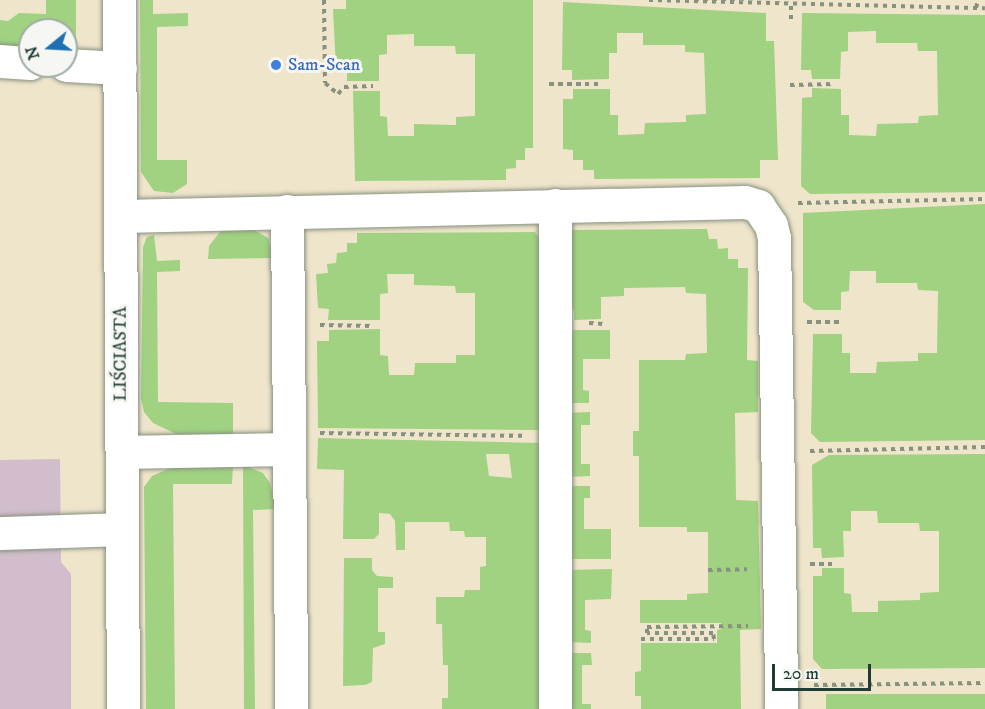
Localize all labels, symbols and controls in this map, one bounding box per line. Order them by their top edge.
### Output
north arrow [18,18,78,78]
text: N [21,44,44,62]
place label: Sam-Scan [288,54,360,76]
marker: Sam-Scan [269,58,283,72]
street label: LIŚCIASTA [110,307,132,401]
scale bar [775,652,874,690]
text: 20 m [783,663,819,685]

